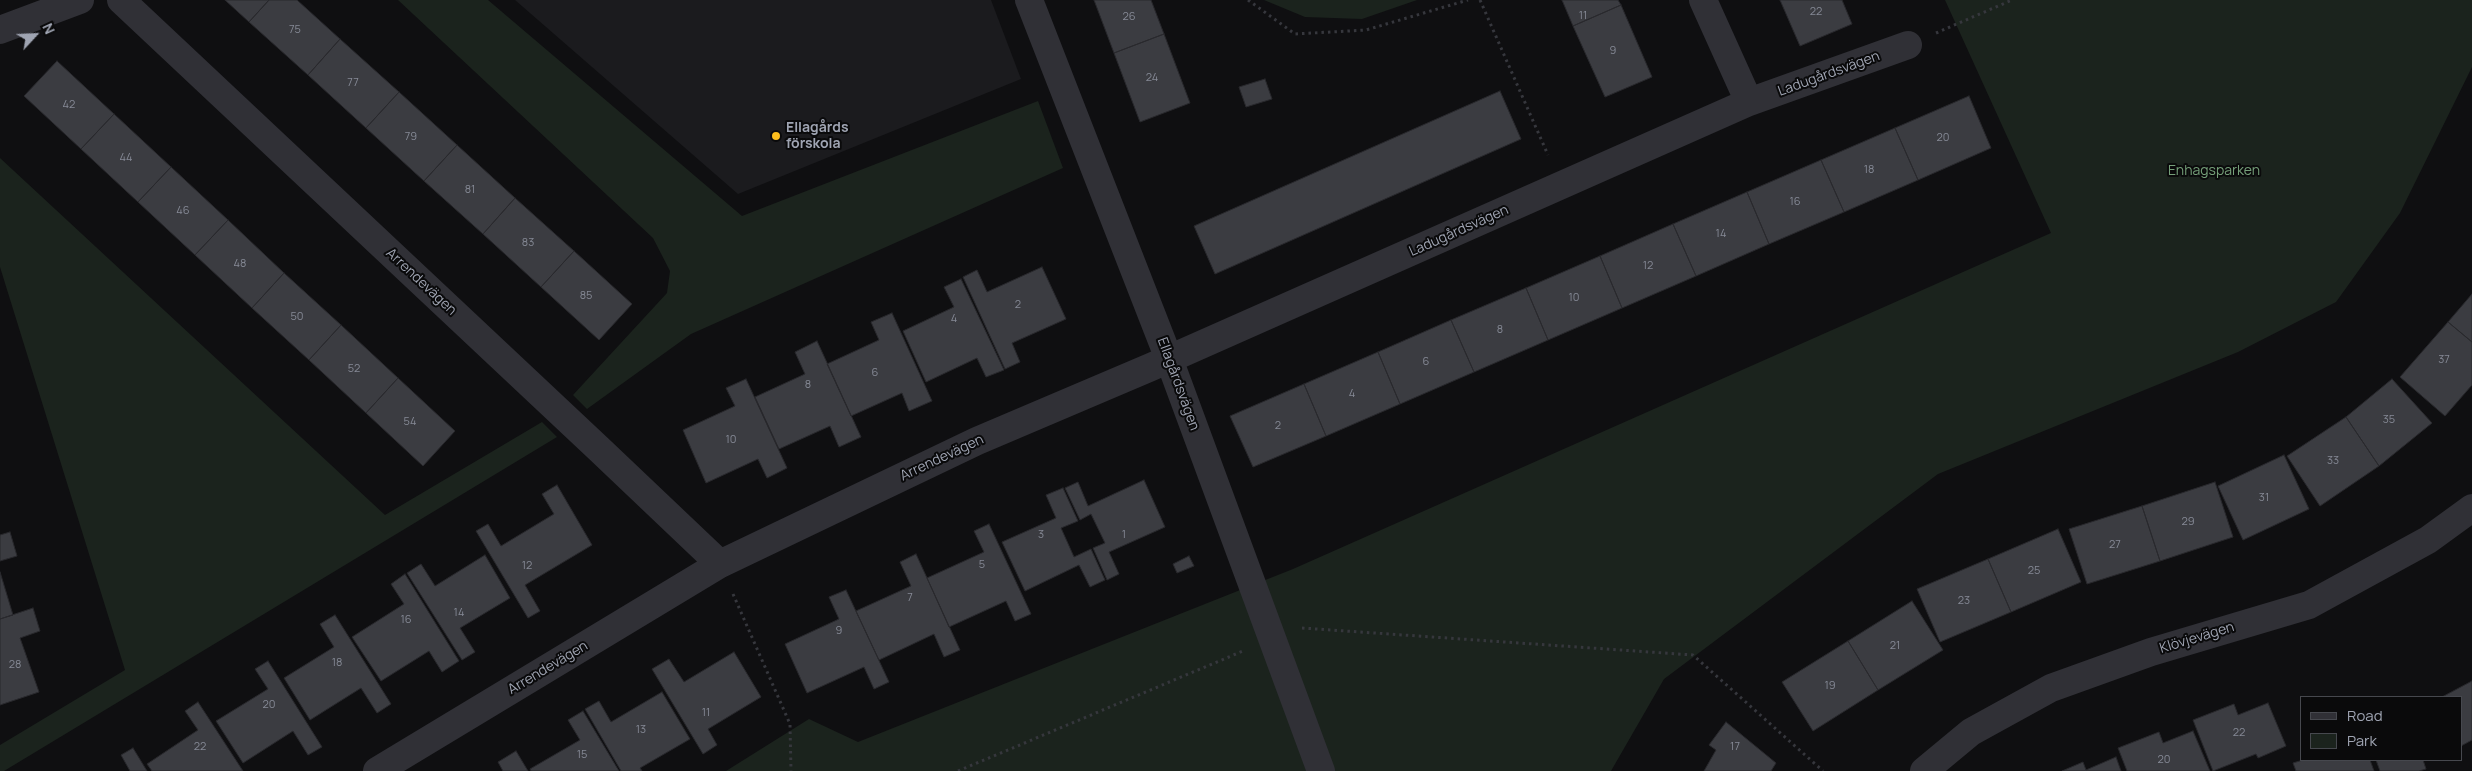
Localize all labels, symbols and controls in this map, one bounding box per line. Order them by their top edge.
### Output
house number: 22 [1810,5,1822,19]
house number: 11 [1579,9,1587,23]
north arrow [10,10,60,60]
house number: 26 [1122,10,1136,24]
text: N [38,20,60,37]
house number: 75 [289,23,301,37]
house number: 9 [1610,44,1616,58]
street label: Ladugårdsvägen [1776,48,1882,100]
house number: 24 [1146,71,1158,85]
house number: 77 [347,76,359,90]
house number: 42 [63,98,75,112]
place label: Ellagårds förskola [786,120,848,152]
house number: 79 [405,130,417,144]
marker: Ellagårds förskola [770,130,782,142]
house number: 20 [1937,131,1949,145]
house number: 44 [119,151,133,165]
house number: 18 [1864,163,1874,177]
park label: Enhagsparken [2168,163,2260,179]
house number: 81 [465,183,475,197]
house number: 16 [1789,195,1801,209]
street label: Ladugårdsvägen [1407,202,1511,260]
house number: 46 [176,204,190,218]
house number: 14 [1716,227,1726,241]
house number: 83 [522,236,534,250]
street label: Arrendevägen [382,245,460,319]
house number: 48 [234,257,246,271]
house number: 12 [1643,259,1653,273]
house number: 85 [580,289,592,303]
house number: 10 [1569,291,1579,305]
house number: 2 [1015,298,1021,312]
house number: 50 [290,310,304,324]
house number: 4 [951,312,957,326]
house number: 8 [1497,323,1503,337]
street label: Ellagårdsvägen [1153,335,1203,433]
house number: 37 [2438,353,2450,367]
house number: 6 [1423,355,1429,369]
house number: 52 [348,362,360,376]
house number: 6 [872,366,878,380]
house number: 8 [805,378,811,392]
house number: 4 [1349,387,1355,401]
house number: 35 [2383,413,2395,427]
house number: 54 [404,415,416,429]
house number: 2 [1275,419,1281,433]
street label: Arrendevägen [898,431,986,485]
house number: 10 [726,433,736,447]
house number: 33 [2327,454,2339,468]
house number: 31 [2259,491,2269,505]
house number: 29 [2181,515,2195,529]
house number: 3 [1038,528,1044,542]
house number: 1 [1122,528,1126,542]
house number: 27 [2109,538,2121,552]
house number: 5 [979,558,985,572]
house number: 12 [522,559,532,573]
house number: 25 [2028,564,2040,578]
house number: 7 [907,591,913,605]
house number: 23 [1958,594,1970,608]
house number: 14 [454,606,464,620]
house number: 16 [400,613,412,627]
street label: Klövjevägen [2158,619,2236,657]
house number: 9 [836,624,842,638]
street label: Arrendevägen [505,638,591,698]
house number: 21 [1890,639,1900,653]
house number: 18 [332,656,342,670]
house number: 28 [9,658,21,672]
house number: 19 [1824,679,1836,693]
legend [2300,696,2462,761]
house number: 20 [263,698,275,712]
text: Road [2347,705,2383,726]
house number: 11 [702,706,710,720]
house number: 13 [636,723,646,737]
house number: 22 [2233,726,2245,740]
text: Park [2347,730,2377,751]
house number: 22 [194,740,206,754]
house number: 17 [1730,740,1740,754]
house number: 15 [577,748,587,762]
house number: 20 [2158,753,2170,767]

